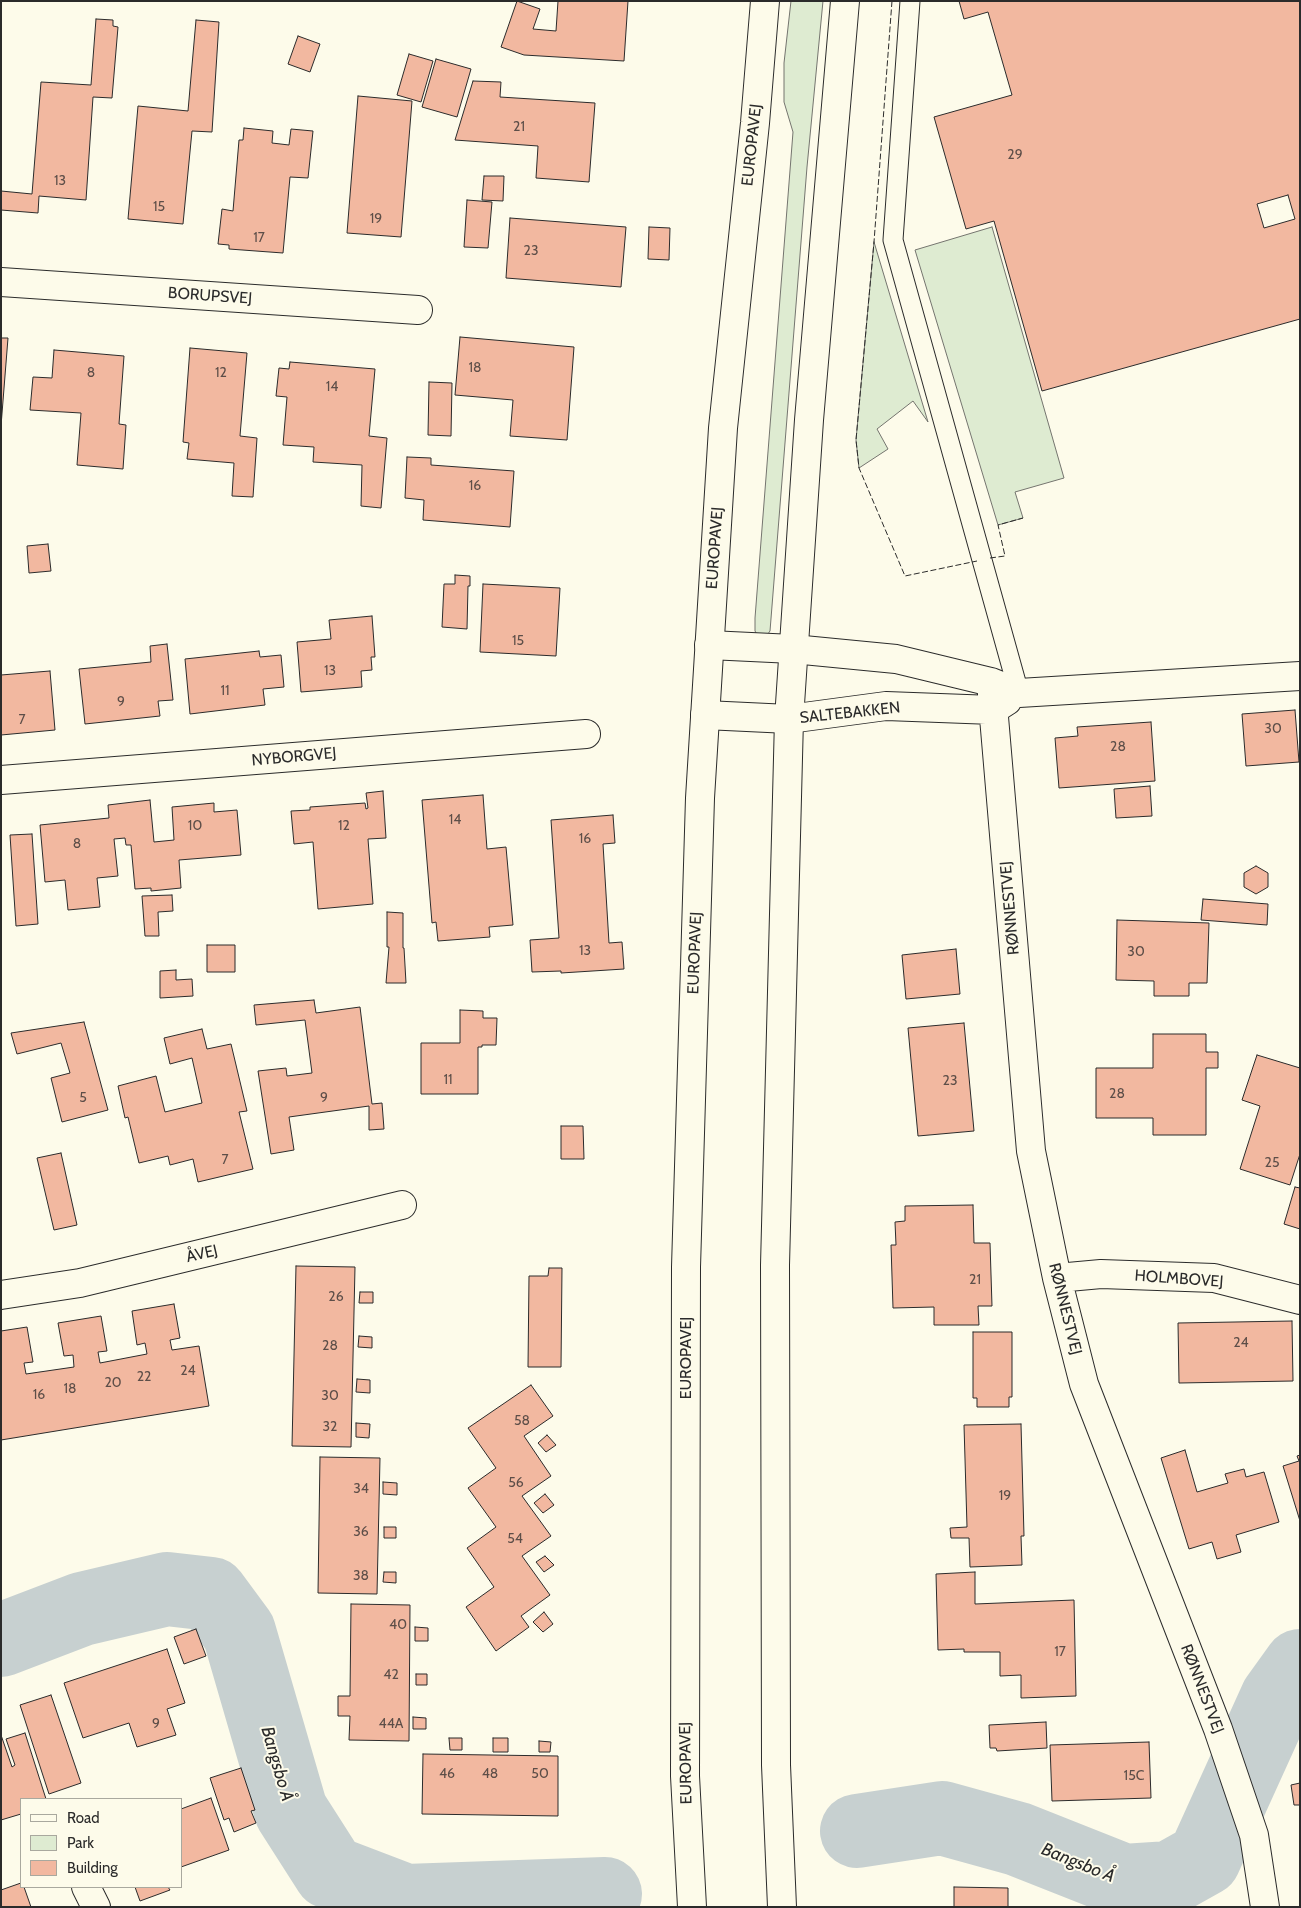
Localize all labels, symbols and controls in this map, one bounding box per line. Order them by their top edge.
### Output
street label: EUROPAVEJ [738,103,766,187]
house number: 21 [513,119,525,135]
house number: 29 [1007,147,1023,163]
house number: 13 [54,173,66,189]
house number: 15 [153,199,165,215]
house number: 19 [370,211,382,227]
house number: 17 [253,230,265,246]
house number: 23 [524,243,538,259]
street label: BORUPSVEJ [167,283,253,309]
house number: 18 [468,360,482,376]
house number: 8 [87,365,95,381]
house number: 12 [215,365,227,381]
house number: 14 [326,379,338,395]
house number: 16 [469,478,481,494]
street label: EUROPAVEJ [703,506,727,590]
house number: 15 [512,633,524,649]
house number: 13 [324,663,336,679]
house number: 11 [220,683,230,699]
house number: 9 [117,694,125,710]
street label: SALTEBAKKEN [799,698,901,728]
house number: 7 [18,712,26,728]
house number: 30 [1264,721,1282,737]
house number: 28 [1110,739,1126,755]
street label: NYBORGVEJ [251,744,337,770]
house number: 14 [449,812,461,828]
house number: 10 [188,818,202,834]
house number: 12 [338,818,350,834]
house number: 16 [579,831,591,847]
house number: 8 [73,836,81,852]
street label: RØNNESTVEJ [996,860,1024,956]
street label: EUROPAVEJ [684,911,706,995]
house number: 13 [579,943,591,959]
house number: 30 [1127,944,1145,960]
house number: 11 [443,1072,453,1088]
house number: 23 [943,1073,957,1089]
house number: 28 [1109,1086,1125,1102]
house number: 5 [79,1090,87,1106]
house number: 9 [320,1090,328,1106]
house number: 7 [221,1152,229,1168]
house number: 25 [1265,1155,1279,1171]
street label: ÅVEJ [184,1241,220,1267]
street label: RØNNESTVEJ [1044,1261,1086,1357]
street label: HOLMBOVEJ [1134,1266,1224,1292]
house number: 21 [969,1272,981,1288]
house number: 26 [328,1289,344,1305]
street label: EUROPAVEJ [676,1317,696,1399]
house number: 24 [1233,1335,1249,1351]
house number: 28 [322,1338,338,1354]
house number: 24 [180,1363,196,1379]
house number: 22 [137,1369,151,1385]
house number: 20 [104,1375,122,1391]
house number: 18 [63,1381,77,1397]
house number: 16 [33,1387,45,1403]
house number: 30 [321,1388,339,1404]
house number: 58 [514,1413,530,1429]
house number: 32 [323,1419,337,1435]
house number: 56 [508,1475,524,1491]
house number: 34 [353,1481,369,1497]
house number: 19 [999,1488,1011,1504]
house number: 36 [353,1524,369,1540]
house number: 54 [507,1531,523,1547]
house number: 38 [353,1568,369,1584]
house number: 40 [389,1617,407,1633]
street label: RØNNESTVEJ [1176,1642,1228,1736]
house number: 17 [1054,1644,1066,1660]
house number: 42 [383,1667,399,1683]
house number: 9 [152,1716,160,1732]
house number: 44A [379,1716,403,1732]
street label: EUROPAVEJ [676,1721,696,1805]
water label: Bangsbo Å [256,1724,298,1804]
house number: 46 [439,1766,455,1782]
house number: 48 [482,1766,498,1782]
house number: 50 [531,1766,549,1782]
house number: 15C [1124,1768,1144,1784]
legend [20,1798,182,1888]
text: Road [67,1809,100,1827]
text: Park [67,1834,94,1852]
water label: Bangsbo Å [1038,1839,1118,1887]
text: Building [67,1859,118,1877]

